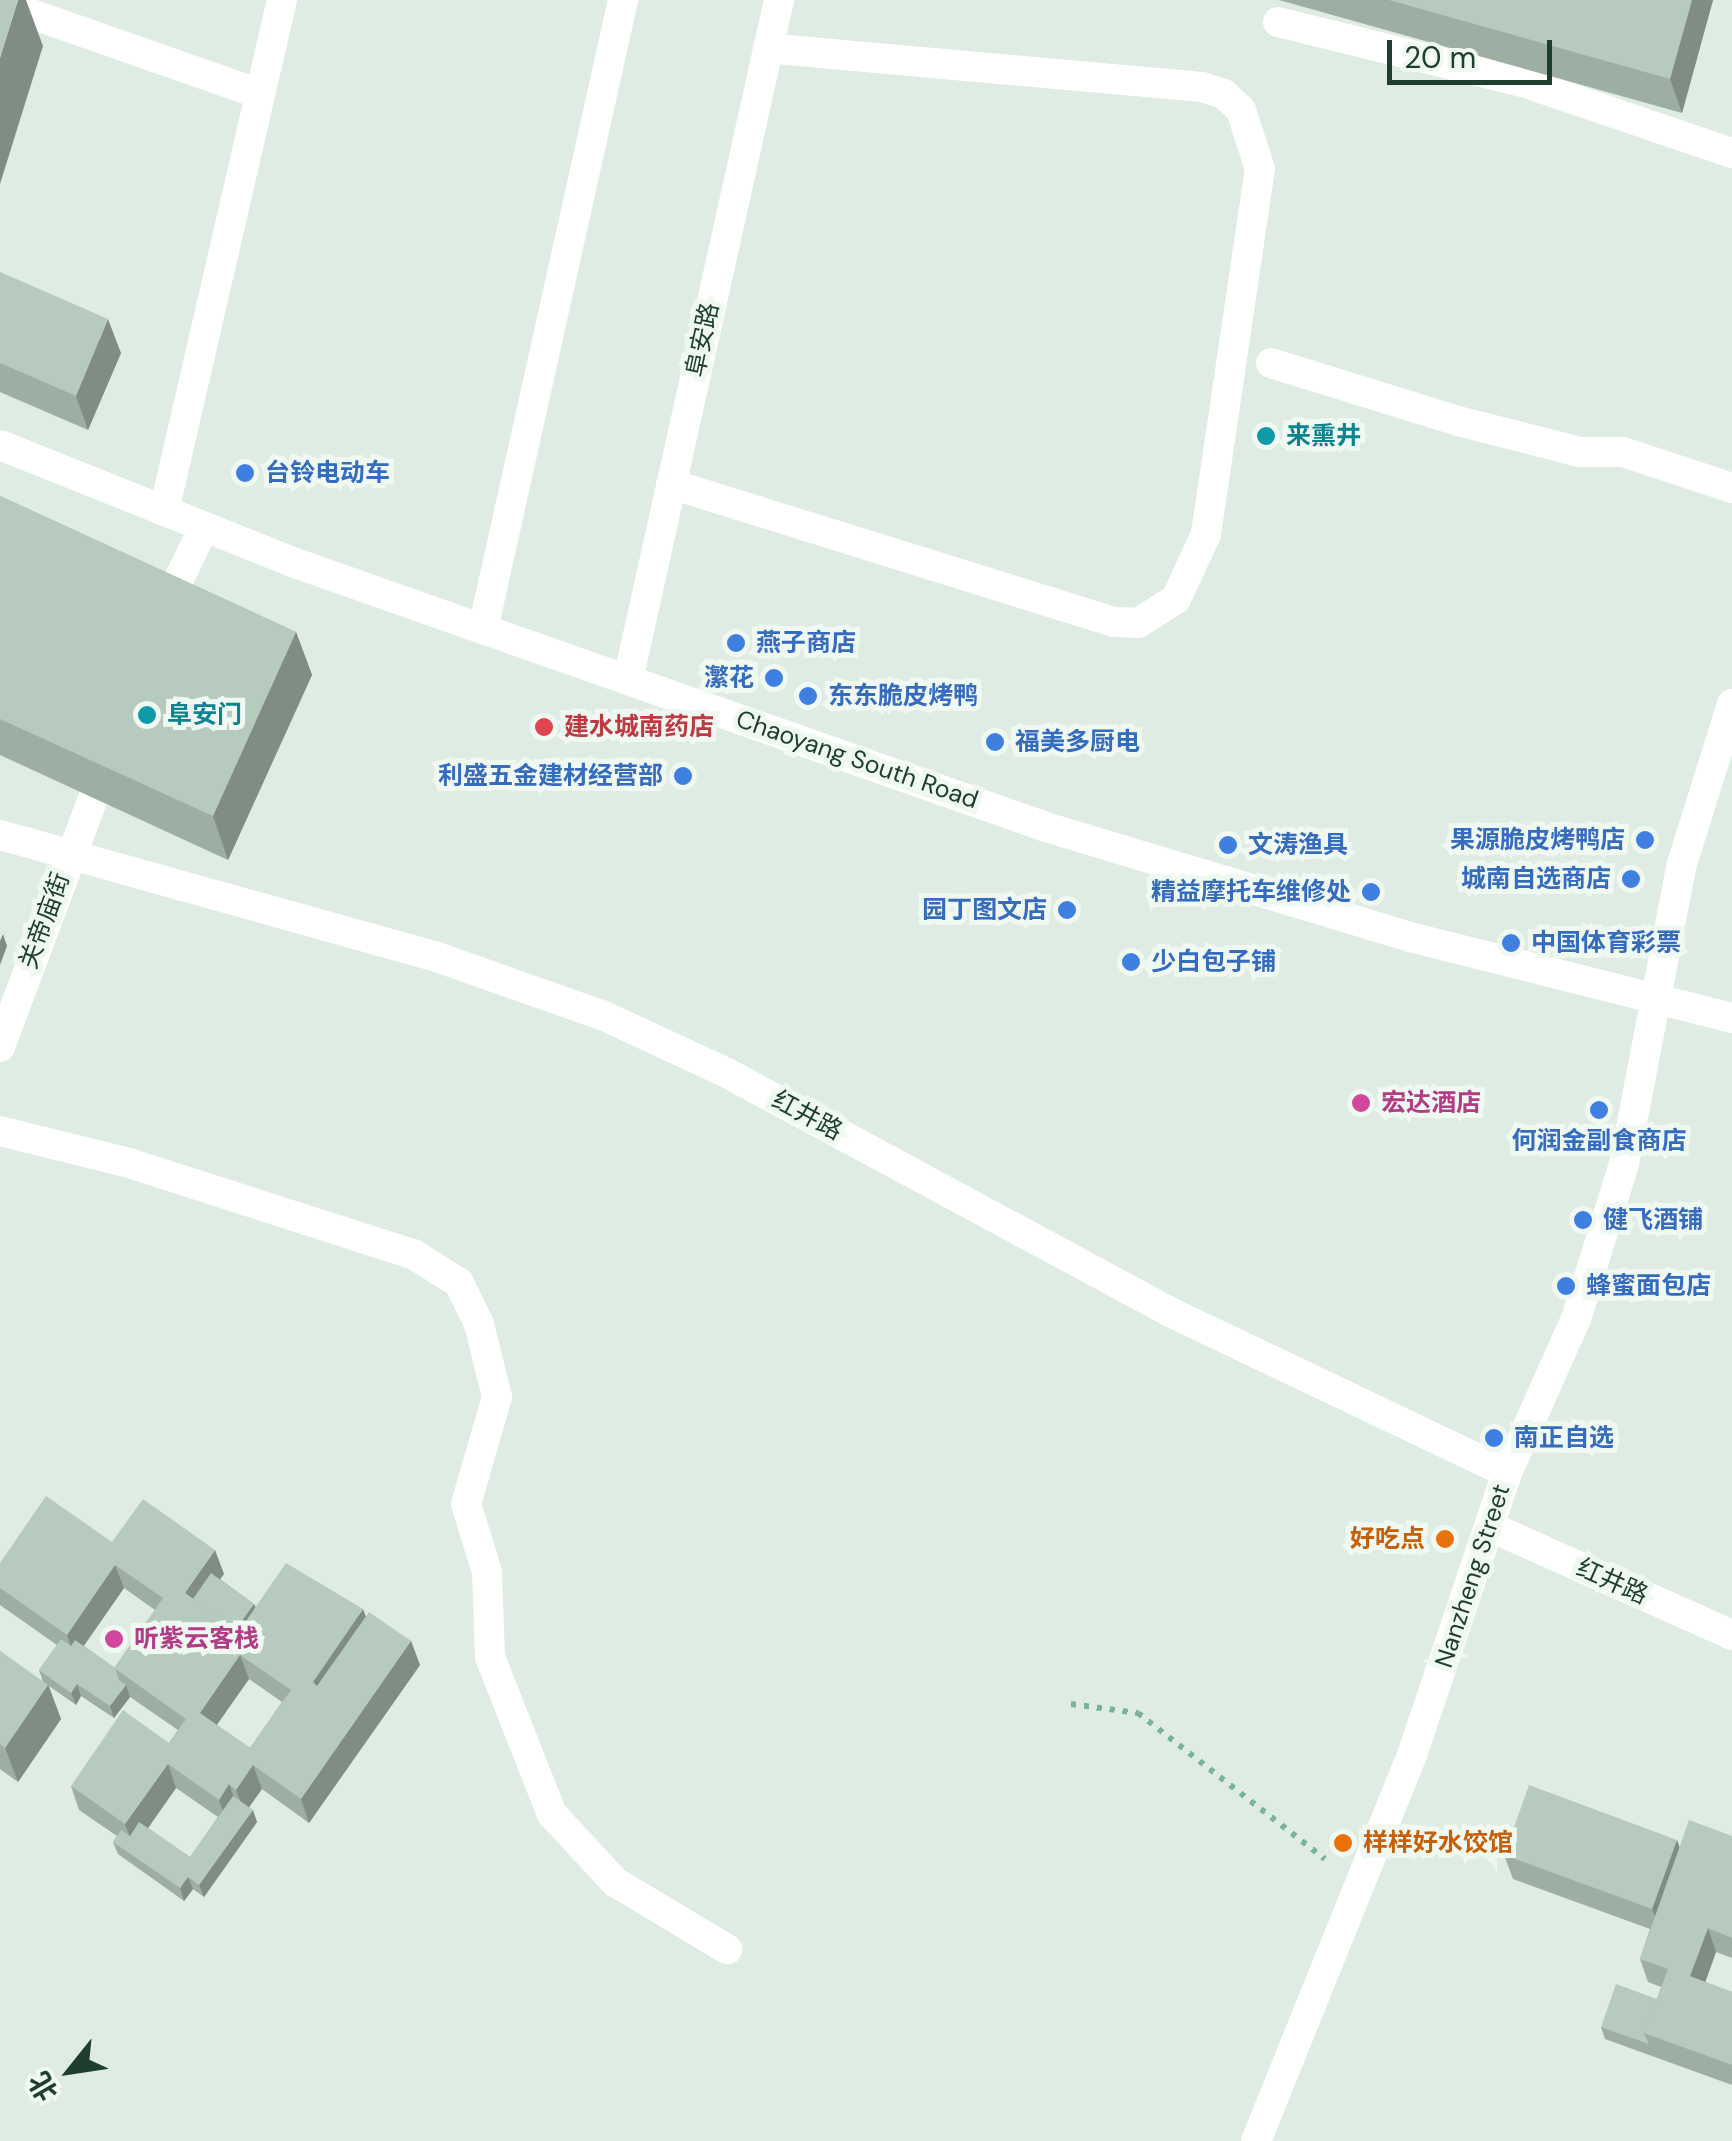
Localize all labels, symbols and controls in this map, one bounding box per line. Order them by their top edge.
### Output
scale bar [1392,20,1557,82]
text: 20 m [1404,38,1476,77]
street label: 阜安路 [681,300,725,380]
place label: 来熏井 [1286,421,1361,451]
marker: 来熏井 [1255,425,1277,447]
place label: 台铃电动车 [265,458,390,488]
marker: 台铃电动车 [234,462,256,484]
place label: 燕子商店 [756,628,856,658]
marker: 燕子商店 [725,632,747,654]
place label: 瀿花 [704,663,754,693]
marker: 瀿花 [763,667,785,689]
place label: 东东脆皮烤鸭 [828,681,978,711]
marker: 东东脆皮烤鸭 [797,685,819,707]
place label: 阜安门 [167,700,242,730]
marker: 阜安门 [136,704,158,726]
street label: Chaoyang South Road [732,704,982,816]
place label: 建水城南药店 [564,712,714,742]
marker: 建水城南药店 [533,716,555,738]
place label: 福美多厨电 [1015,727,1140,757]
marker: 福美多厨电 [984,731,1006,753]
place label: 利盛五金建材经营部 [438,761,663,791]
marker: 利盛五金建材经营部 [672,765,694,787]
place label: 果源脆皮烤鸭店 [1450,825,1625,855]
marker: 果源脆皮烤鸭店 [1634,829,1656,851]
place label: 文涛渔具 [1248,830,1348,860]
marker: 文涛渔具 [1217,834,1239,856]
place label: 城南自选商店 [1461,864,1611,894]
marker: 城南自选商店 [1620,868,1642,890]
street label: 关帝庙街 [14,869,76,973]
place label: 精益摩托车维修处 [1151,877,1351,907]
marker: 精益摩托车维修处 [1360,881,1382,903]
place label: 园丁图文店 [922,895,1047,925]
marker: 园丁图文店 [1056,899,1078,921]
place label: 中国体育彩票 [1531,928,1681,958]
marker: 中国体育彩票 [1500,932,1522,954]
place label: 少白包子铺 [1151,947,1276,977]
marker: 少白包子铺 [1120,951,1142,973]
street label: 红井路 [767,1085,847,1147]
place label: 宏达酒店 [1381,1088,1481,1118]
marker: 宏达酒店 [1350,1092,1372,1114]
marker: 何润金副食商店 [1588,1099,1610,1121]
place label: 何润金副食商店 [1512,1126,1686,1156]
place label: 健飞酒铺 [1603,1205,1703,1235]
marker: 健飞酒铺 [1572,1209,1594,1231]
place label: 蜂蜜面包店 [1586,1271,1711,1301]
marker: 蜂蜜面包店 [1555,1275,1577,1297]
place label: 南正自选 [1514,1423,1614,1453]
marker: 南正自选 [1483,1427,1505,1449]
street label: Nanzheng Street [1429,1481,1517,1671]
place label: 好吃点 [1350,1524,1425,1554]
marker: 好吃点 [1434,1528,1456,1550]
street label: 红井路 [1572,1553,1652,1611]
place label: 听紫云客栈 [134,1624,259,1654]
marker: 听紫云客栈 [103,1628,125,1650]
place label: 样样好水饺馆 [1363,1828,1513,1858]
marker: 样样好水饺馆 [1332,1832,1354,1854]
north arrow [20,2021,120,2121]
text: 北 [21,2065,67,2108]

